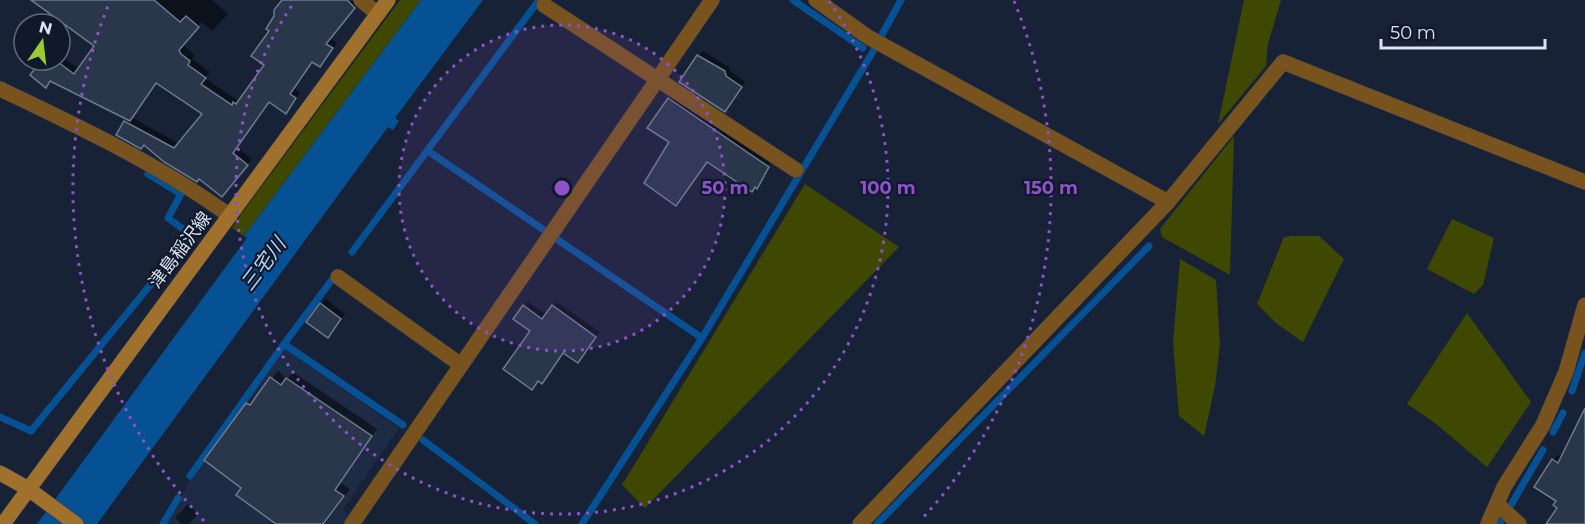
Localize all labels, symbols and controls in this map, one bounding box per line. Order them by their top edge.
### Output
north arrow [12,12,72,72]
scale bar [1381,12,1544,50]
text: N [37,17,54,39]
text: 50 m [1390,22,1436,44]
text: 50 m [702,177,748,199]
text: 100 m [860,177,916,199]
text: 150 m [1024,177,1078,199]
centre of rings [552,178,572,198]
street label: 津島稲沢線 [144,207,216,293]
water label: 三宅川 [235,231,292,295]

